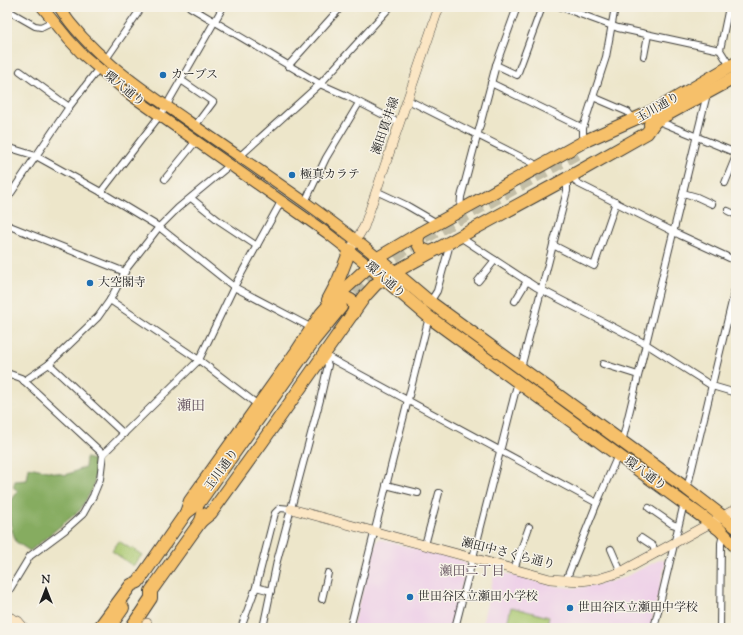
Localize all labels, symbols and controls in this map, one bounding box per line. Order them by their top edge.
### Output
place label: カーブス [171,66,218,84]
street label: 環八通り [100,67,148,111]
marker: カーブス [158,70,168,80]
street label: 玉川通り [633,88,683,128]
street label: 瀬田貫井線 [368,95,404,157]
place label: 極真カラテ [300,166,360,184]
marker: 極真カラテ [287,170,297,180]
street label: 環八通り [361,257,409,303]
place label: 大空閣寺 [98,274,146,292]
marker: 大空閣寺 [85,278,95,288]
district label: 瀬田 [177,397,205,417]
street label: 玉川通り [201,445,243,495]
street label: 環八通り [620,453,670,495]
street label: 瀬田中さくら通り [459,534,557,574]
district label: 瀬田二丁目 [439,563,505,581]
north arrow [26,569,66,609]
text: N [41,572,51,588]
place label: 世田谷区立瀬田小学校 [418,588,538,606]
marker: 世田谷区立瀬田小学校 [405,592,415,602]
place label: 世田谷区立瀬田中学校 [578,599,698,617]
marker: 世田谷区立瀬田中学校 [565,603,575,613]

